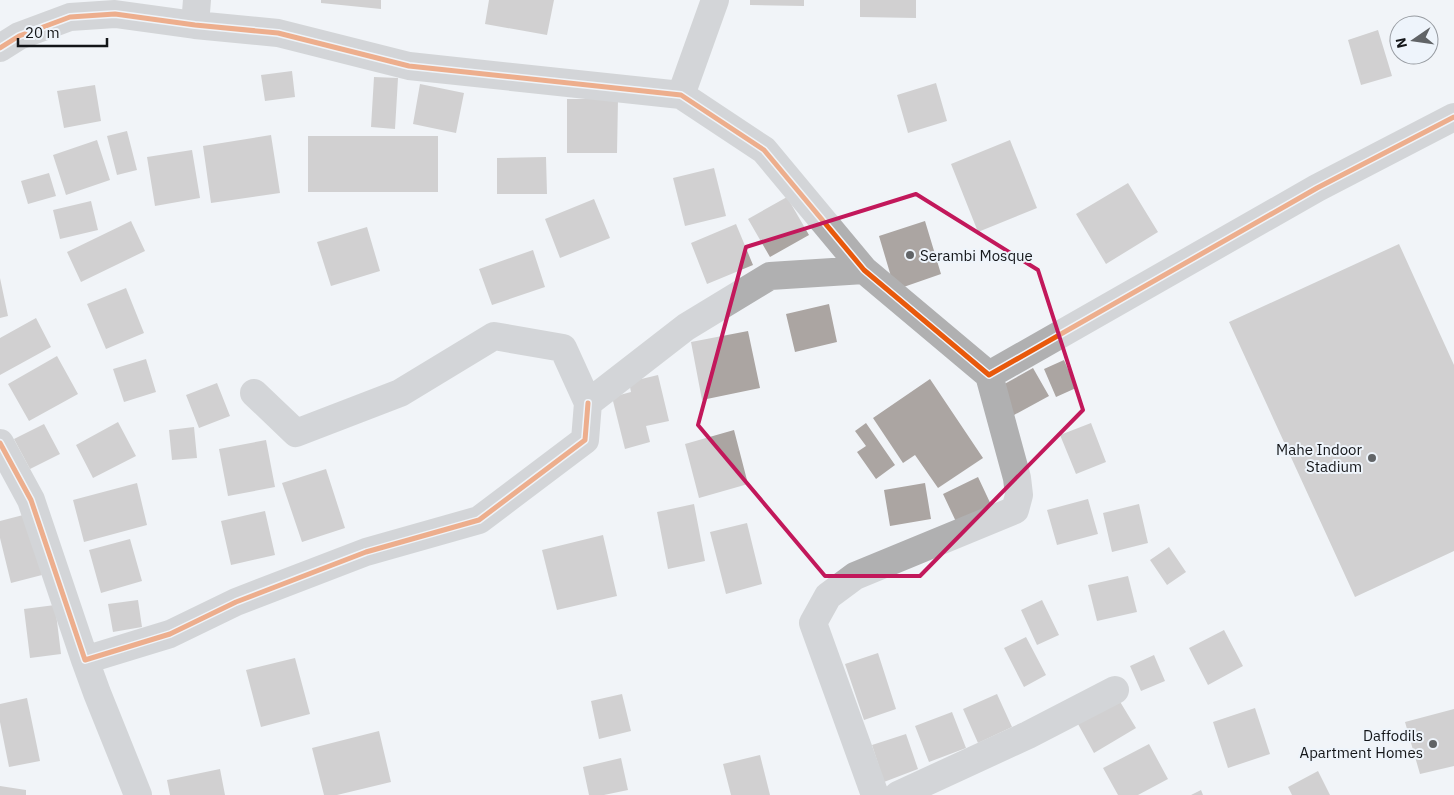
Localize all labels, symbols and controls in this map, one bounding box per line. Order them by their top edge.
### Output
scale bar [18,15,106,47]
north arrow [1389,15,1439,65]
text: 20 m [25,23,60,42]
text: N [1391,36,1411,50]
place label: Serambi Mosque [920,246,1033,265]
marker: Serambi Mosque [904,249,916,261]
place label: Mahe Indoor Stadium [1276,440,1362,476]
marker: Mahe Indoor Stadium [1366,452,1378,464]
place label: Daffodils Apartment Homes [1300,726,1423,762]
marker: Daffodils Apartment Homes [1427,738,1439,750]

